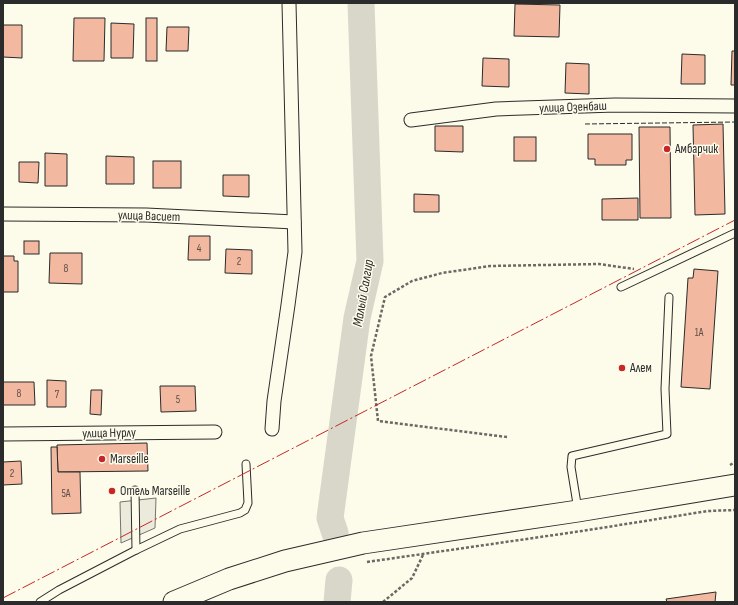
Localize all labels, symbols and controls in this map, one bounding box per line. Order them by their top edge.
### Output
street label: улица Озенбаш [539,98,607,116]
place label: Амбарчик [674,141,718,157]
marker: Амбарчик [662,144,672,154]
street label: улица Васиет [118,207,180,225]
house number: 4 [197,242,202,255]
house number: 2 [237,255,242,268]
water label: Малый Салгир [349,258,377,328]
house number: 8 [64,262,69,275]
house number: 1А [695,326,704,339]
place label: Алем [629,360,652,376]
marker: Алем [617,363,627,373]
house number: 8 [17,387,22,400]
house number: 7 [55,388,60,401]
house number: 5 [176,393,180,406]
street label: улица Нурлу [82,425,136,441]
place label: Marseille [110,451,149,467]
marker: Marseille [97,454,107,464]
house number: 2 [10,467,15,480]
place label: Отель Marseille [120,483,190,499]
marker: Отель Marseille [107,486,117,496]
house number: 5А [61,487,71,500]

